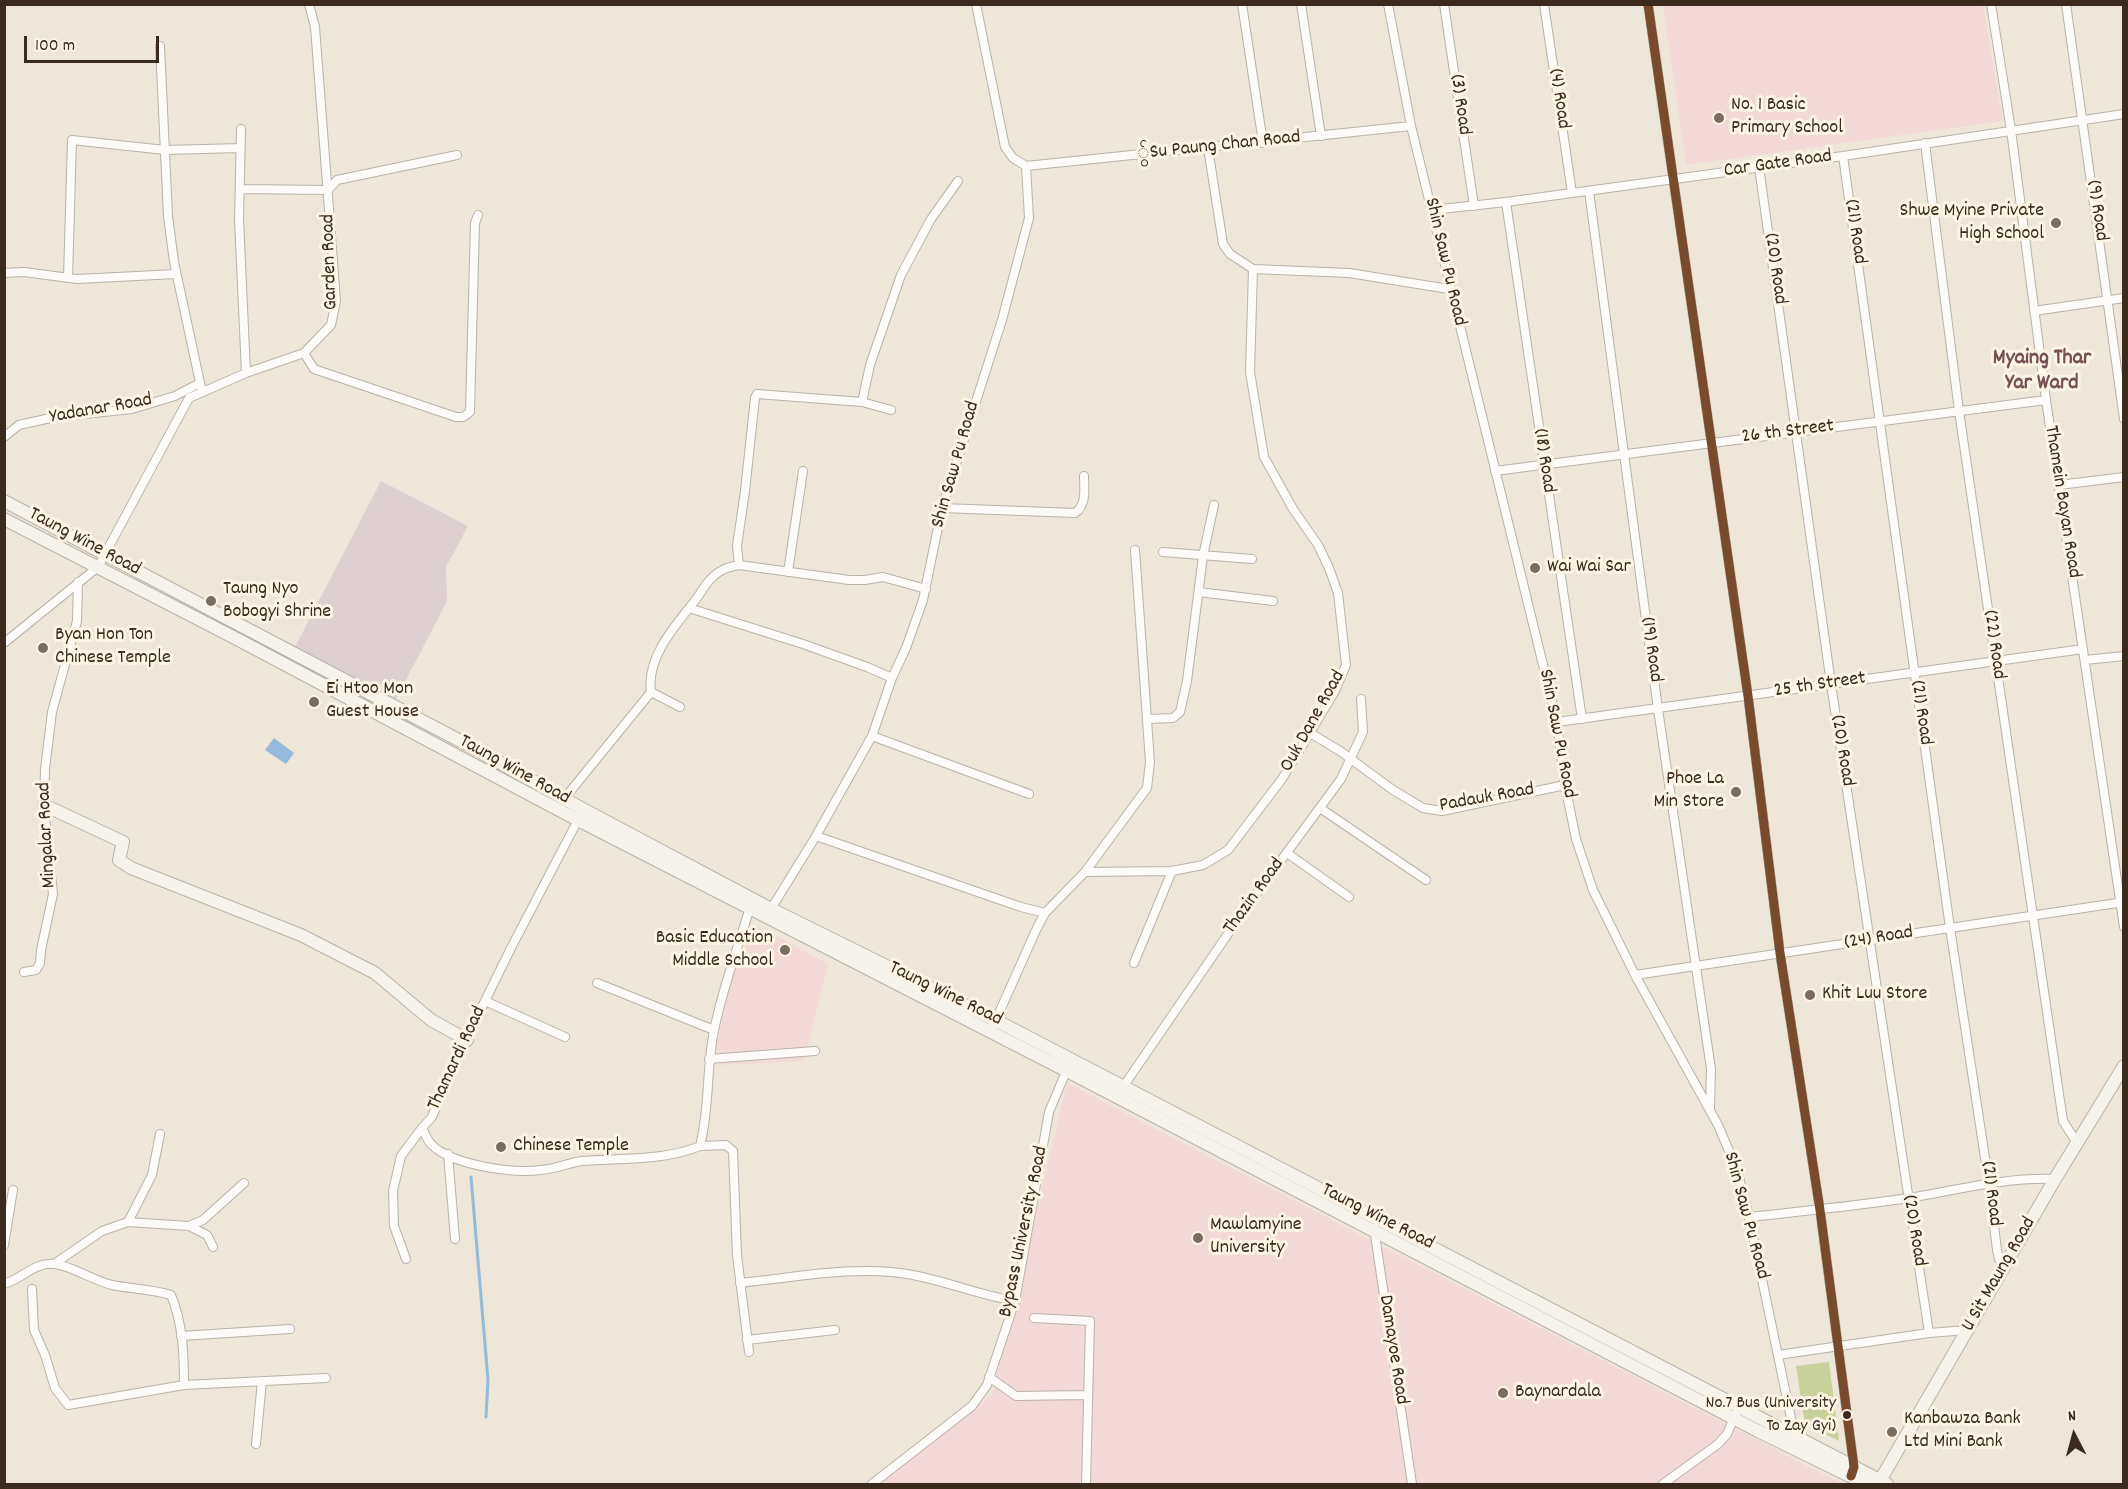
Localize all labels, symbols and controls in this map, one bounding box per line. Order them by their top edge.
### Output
scale bar [27,24,162,62]
text: 100 m [35,34,75,59]
street label: (4) Road [1542,67,1574,131]
street label: (3) Road [1443,73,1475,137]
place label: No. 1 Basic Primary School [1731,94,1843,141]
marker: No. 1 Basic Primary School [1712,111,1726,125]
street label: ်ွSu Paung Chan Road [1137,127,1301,167]
street label: Car Gate Road [1722,146,1834,184]
street label: (9) Road [2080,179,2112,243]
street label: Shin Saw Pu Road [1418,196,1470,328]
street label: (21) Road [1838,198,1870,266]
place label: Shwe Myine Private High School [1900,200,2044,247]
street label: Garden Road [317,213,345,311]
marker: Shwe Myine Private High School [2049,216,2063,230]
street label: (20) Road [1757,232,1791,306]
district label: Myaing Thar Yar Ward [1993,347,2091,398]
street label: Yadanar Road [48,389,154,431]
street label: Shin Saw Pu Road [927,399,987,531]
street label: 26 th Street [1740,415,1836,451]
street label: Thamein Bayan Road [2037,424,2085,580]
street label: (18) Road [1527,427,1559,495]
street label: Taung Wine Road [24,503,144,583]
place label: Wai Wai Sar [1547,556,1631,580]
marker: Wai Wai Sar [1528,561,1542,575]
place label: Taung Nyo Bobogyi Shrine [223,578,331,625]
marker: Taung Nyo Bobogyi Shrine [204,594,218,608]
street label: (22) Road [1976,609,2010,681]
street label: (19) Road [1634,616,1666,684]
place label: Byan Hon Ton Chinese Temple [55,624,171,671]
marker: Byan Hon Ton Chinese Temple [36,641,50,655]
street label: Ouk Dane Road [1276,667,1352,777]
street label: Shin Saw Pu Road [1532,668,1580,800]
street label: 25 th Street [1773,668,1867,704]
place label: Ei Htoo Mon Guest House [326,678,419,725]
street label: (21) Road [1904,679,1936,747]
marker: Ei Htoo Mon Guest House [307,695,321,709]
street label: (20) Road [1824,714,1858,788]
street label: Taung Wine Road [454,731,574,811]
place label: Phoe La Min Store [1653,768,1724,815]
street label: Padauk Road [1438,779,1536,819]
street label: Mingalar Road [33,781,63,889]
marker: Phoe La Min Store [1729,785,1743,799]
street label: Thazin Road [1219,854,1291,940]
street label: (24) Road [1843,922,1915,956]
place label: Basic Education Middle School [656,927,773,974]
marker: Basic Education Middle School [778,943,792,957]
street label: Taung Wine Road [884,957,1006,1033]
place label: Khit Luu Store [1822,983,1927,1007]
marker: Khit Luu Store [1803,988,1817,1002]
street label: Thamardi Road [423,1003,493,1115]
place label: Chinese Temple [513,1135,629,1159]
marker: Chinese Temple [494,1140,508,1154]
street label: Bypass University Road [995,1144,1055,1320]
street label: Shin Saw Pu Road [1716,1150,1774,1282]
street label: (21) Road [1974,1160,2006,1228]
street label: Taung Wine Road [1316,1179,1438,1257]
street label: (20) Road [1896,1194,1930,1268]
street label: U Sit Maung Road [1958,1213,2042,1337]
place label: Mawlamyine University [1210,1214,1302,1261]
marker: Mawlamyine University [1191,1231,1205,1245]
street label: Damayoe Road [1371,1294,1413,1406]
place label: Baynardala [1515,1381,1601,1405]
marker: Baynardala [1496,1386,1510,1400]
place label: No.7 Bus (University To Zay Gyi) [1706,1394,1836,1436]
north arrow [2044,1405,2104,1465]
text: N [2067,1405,2077,1428]
place label: Kanbawza Bank Ltd Mini Bank [1904,1408,2021,1455]
marker: No.7 Bus (University To Zay Gyi) [1841,1409,1853,1421]
marker: Kanbawza Bank Ltd Mini Bank [1885,1425,1899,1439]

